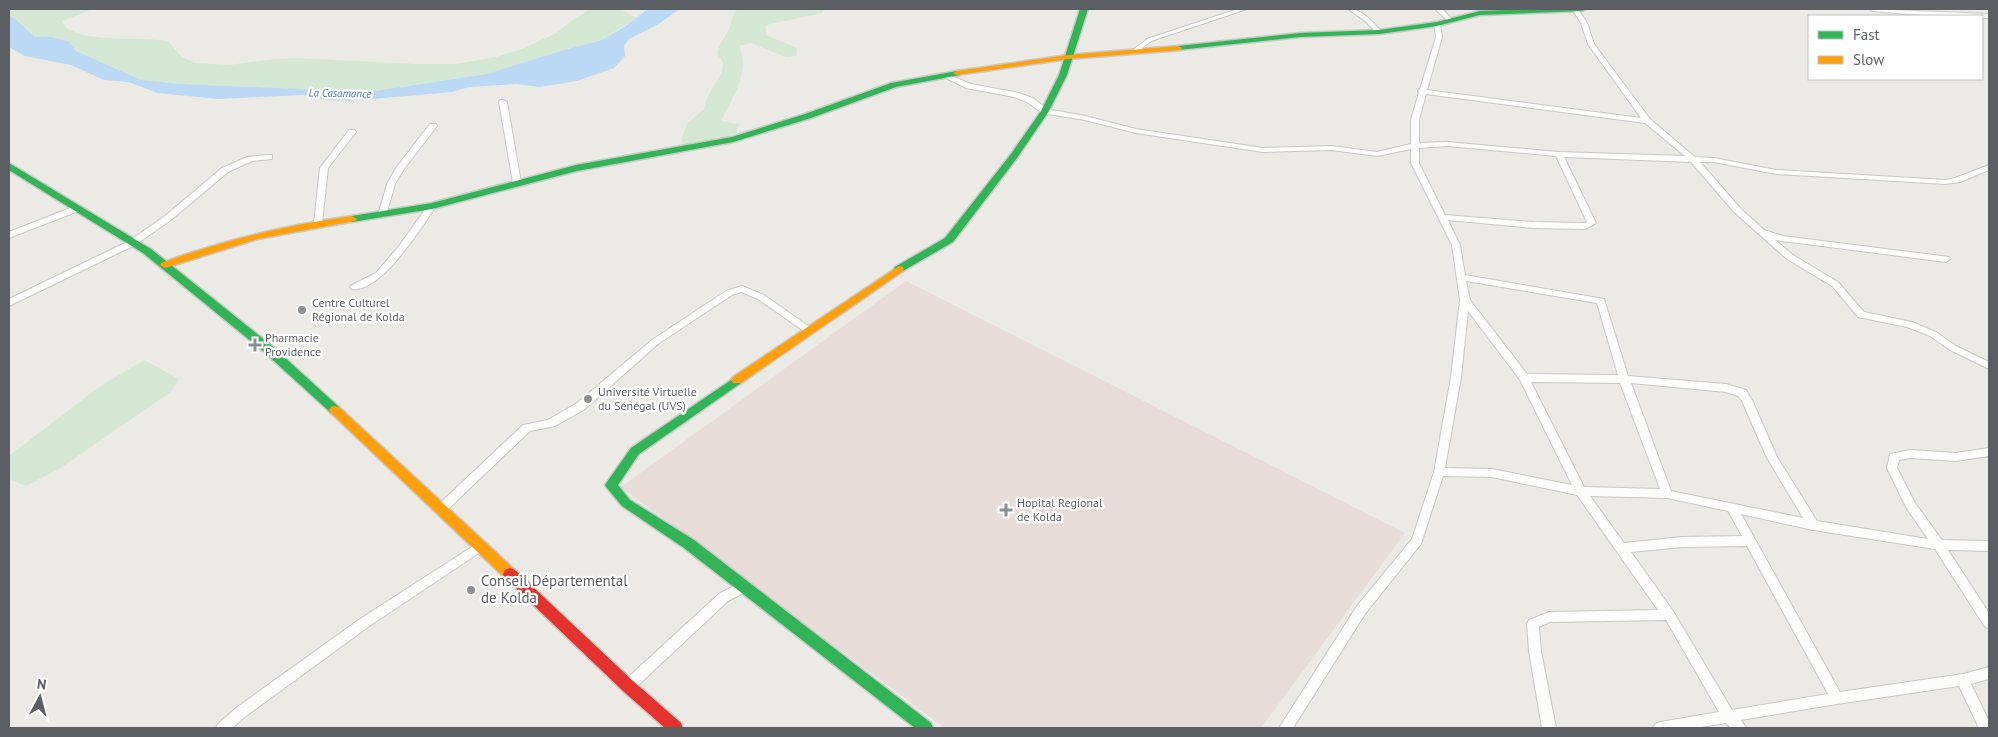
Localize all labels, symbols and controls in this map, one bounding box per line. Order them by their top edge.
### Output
legend [1808,15,1983,80]
text: Fast [1853,25,1880,44]
text: Slow [1853,50,1884,69]
water label: La Casamance [308,85,372,101]
place label: Centre Culturel Régional de Kolda [312,295,405,324]
marker: Centre Culturel Régional de Kolda [296,304,308,316]
place label: Pharmacie Providence [265,330,321,359]
marker: Pharmacie Providence [249,339,261,351]
place label: Université Virtuelle du Sénégal (UVS) [598,384,697,413]
marker: Université Virtuelle du Sénégal (UVS) [582,393,594,405]
place label: Hopital Regional de Kolda [1017,495,1103,524]
marker: Hopital Regional de Kolda [999,503,1013,517]
place label: Conseil Départemental de Kolda [481,571,628,607]
marker: Conseil Départemental de Kolda [465,584,477,596]
north arrow [15,672,65,722]
text: N [36,675,47,694]

